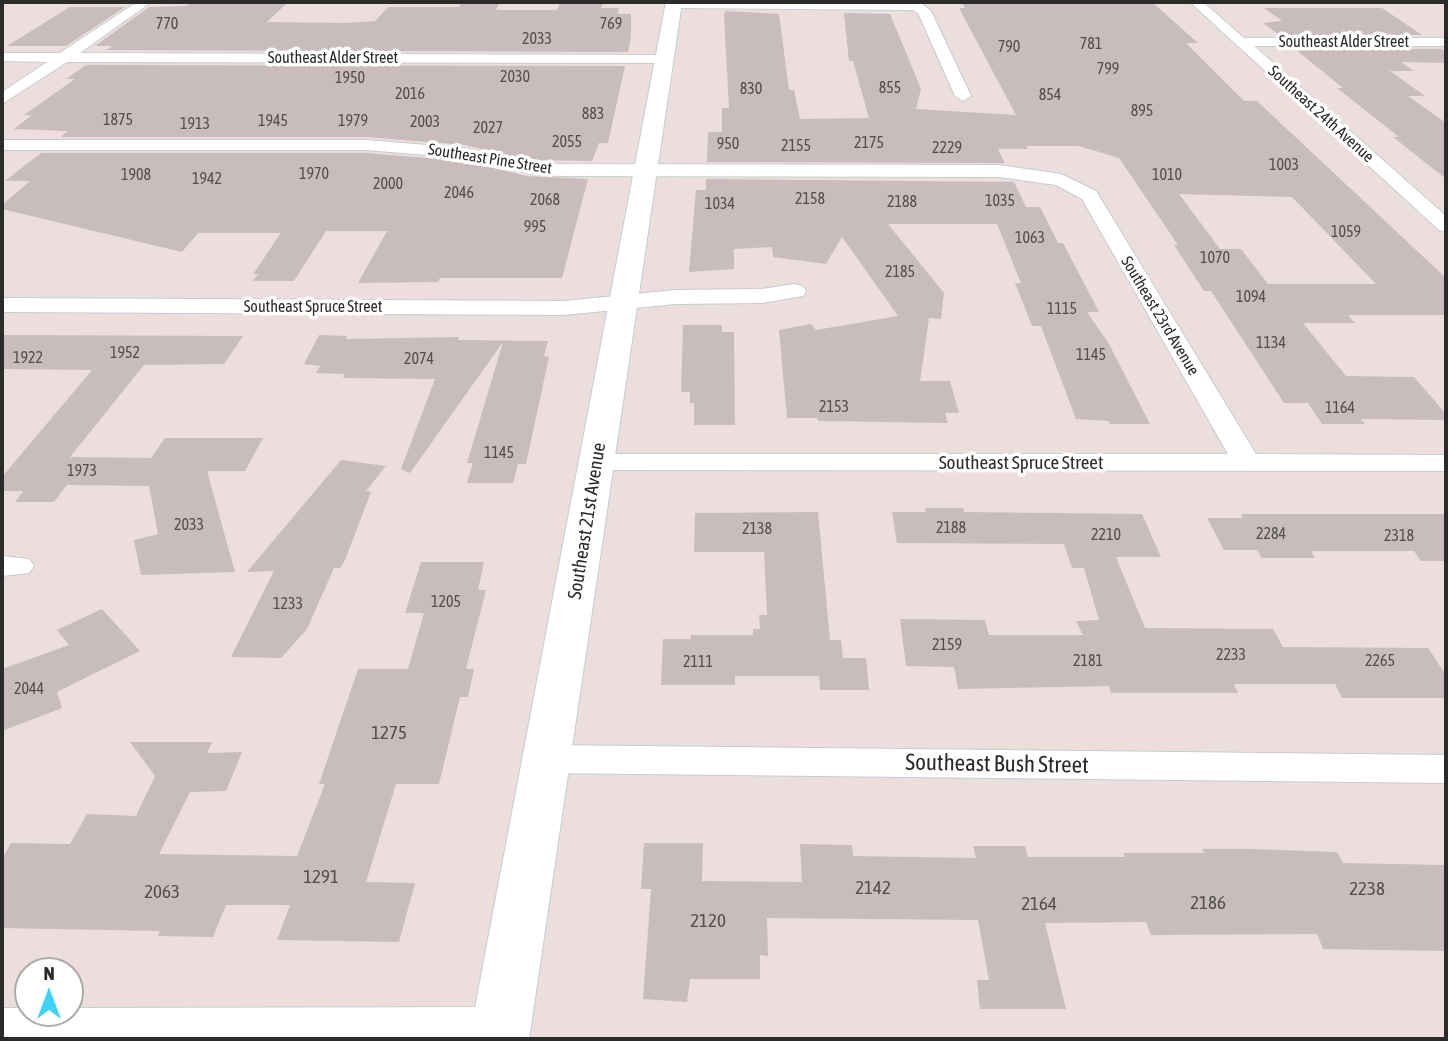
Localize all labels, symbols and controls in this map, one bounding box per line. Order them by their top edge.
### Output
house number: 770 [156,14,178,34]
house number: 769 [600,14,622,34]
house number: 2033 [522,29,552,49]
street label: Southeast Alder Street [1279,32,1409,52]
house number: 781 [1080,34,1102,54]
house number: 790 [998,37,1020,57]
street label: Southeast Alder Street [268,48,398,68]
house number: 799 [1097,59,1119,79]
street label: Southeast 24th Avenue [1264,62,1378,166]
house number: 2030 [500,67,530,87]
house number: 1950 [335,68,365,88]
house number: 855 [879,78,901,98]
house number: 830 [740,79,762,99]
house number: 2016 [395,84,425,104]
house number: 854 [1039,85,1061,105]
house number: 895 [1131,101,1153,121]
house number: 883 [582,104,604,124]
house number: 1875 [103,110,133,130]
house number: 1945 [258,111,288,131]
house number: 1979 [338,111,368,131]
house number: 2003 [410,112,440,132]
house number: 1913 [180,114,210,134]
house number: 2027 [473,118,503,138]
house number: 2055 [552,132,582,152]
house number: 2175 [854,133,884,153]
house number: 950 [717,134,739,154]
house number: 2155 [781,136,811,156]
house number: 2229 [932,138,962,158]
street label: Southeast Pine Street [427,140,553,178]
house number: 1003 [1269,155,1299,175]
house number: 1970 [299,164,329,184]
house number: 1908 [121,165,151,185]
house number: 1010 [1152,165,1182,185]
house number: 1942 [192,169,222,189]
house number: 2000 [373,174,403,194]
house number: 2046 [444,183,474,203]
house number: 2158 [795,189,825,209]
house number: 2068 [530,190,560,210]
house number: 1035 [985,191,1015,211]
house number: 2188 [887,192,917,212]
house number: 1034 [705,194,735,214]
house number: 995 [524,217,546,237]
house number: 1059 [1331,222,1361,242]
house number: 1063 [1015,228,1045,248]
house number: 1070 [1200,248,1230,268]
street label: Southeast 23rd Avenue [1117,253,1203,379]
house number: 2185 [885,262,915,282]
house number: 1094 [1236,287,1266,307]
street label: Southeast Spruce Street [244,297,382,317]
house number: 1115 [1047,299,1077,319]
house number: 1134 [1256,333,1286,353]
house number: 1952 [110,343,140,363]
house number: 1145 [1076,345,1106,365]
house number: 1922 [13,348,43,368]
house number: 2074 [404,349,434,369]
house number: 2153 [819,397,849,417]
house number: 1164 [1325,398,1355,418]
street label: Southeast 21st Avenue [563,441,611,601]
house number: 1145 [484,443,514,463]
street label: Southeast Spruce Street [939,452,1103,474]
house number: 1973 [67,461,97,481]
house number: 2033 [174,515,204,535]
house number: 2188 [936,518,966,538]
house number: 2138 [742,519,772,539]
house number: 2284 [1256,524,1286,544]
house number: 2210 [1091,525,1121,545]
house number: 2318 [1384,526,1414,546]
house number: 1205 [431,592,461,612]
house number: 1233 [273,594,303,614]
house number: 2159 [932,635,962,655]
house number: 2233 [1216,645,1246,665]
house number: 2181 [1073,651,1103,671]
house number: 2265 [1365,651,1395,671]
house number: 2111 [683,652,713,672]
house number: 2044 [14,679,44,699]
house number: 1275 [371,722,407,744]
street label: Southeast Bush Street [905,749,1089,779]
house number: 1291 [303,866,339,888]
house number: 2142 [855,877,891,899]
house number: 2238 [1349,878,1385,900]
house number: 2063 [144,881,180,903]
house number: 2186 [1190,892,1226,914]
house number: 2164 [1021,893,1057,915]
house number: 2120 [690,910,726,932]
north arrow [14,957,84,1027]
text: N [43,962,55,984]

